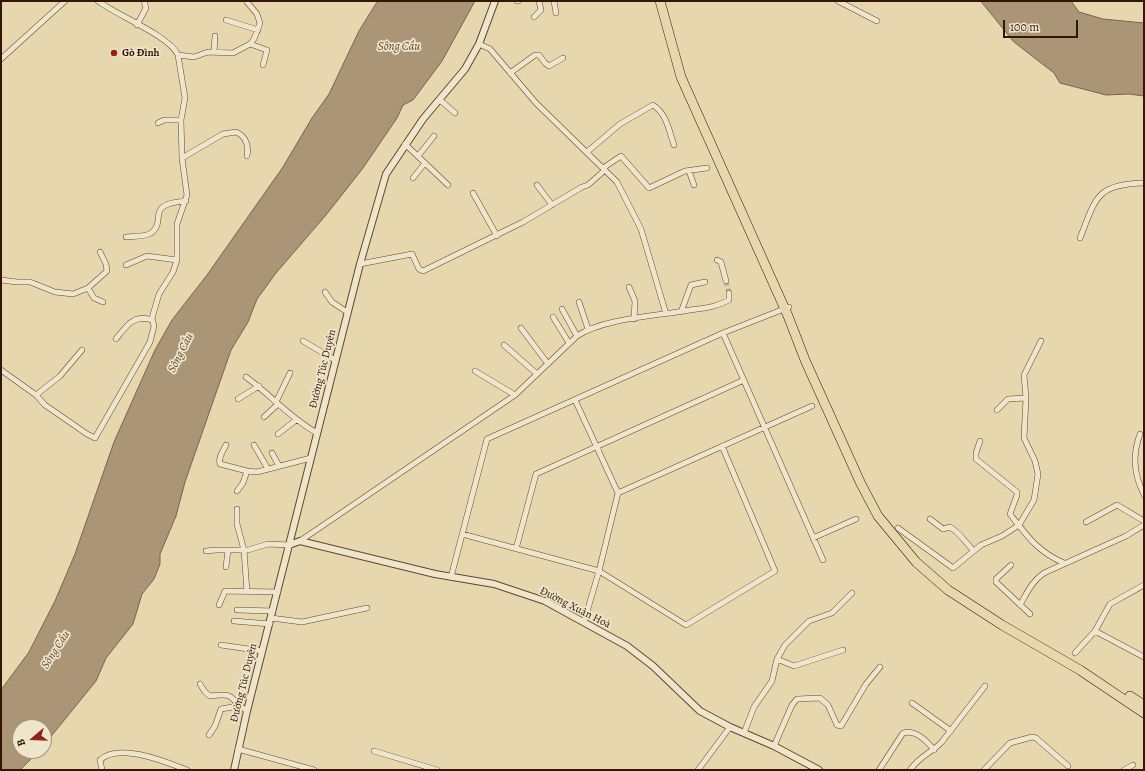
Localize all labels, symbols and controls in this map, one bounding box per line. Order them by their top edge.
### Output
scale bar [1005,12,1080,38]
text: 100 m [1010,19,1039,35]
water label: Sông Cầu [378,40,420,54]
place label: Gò Đình [122,46,160,60]
marker: Gò Đình [109,48,119,58]
street label: Đường Túc Duyên [307,328,339,410]
water label: Sông Cầu [165,331,197,375]
street label: Đường Xuân Hoà [537,584,613,632]
water label: Sông Cầu [38,628,74,672]
street label: Đường Túc Duyên [228,642,260,724]
north arrow [12,719,52,759]
text: B [13,737,29,748]

